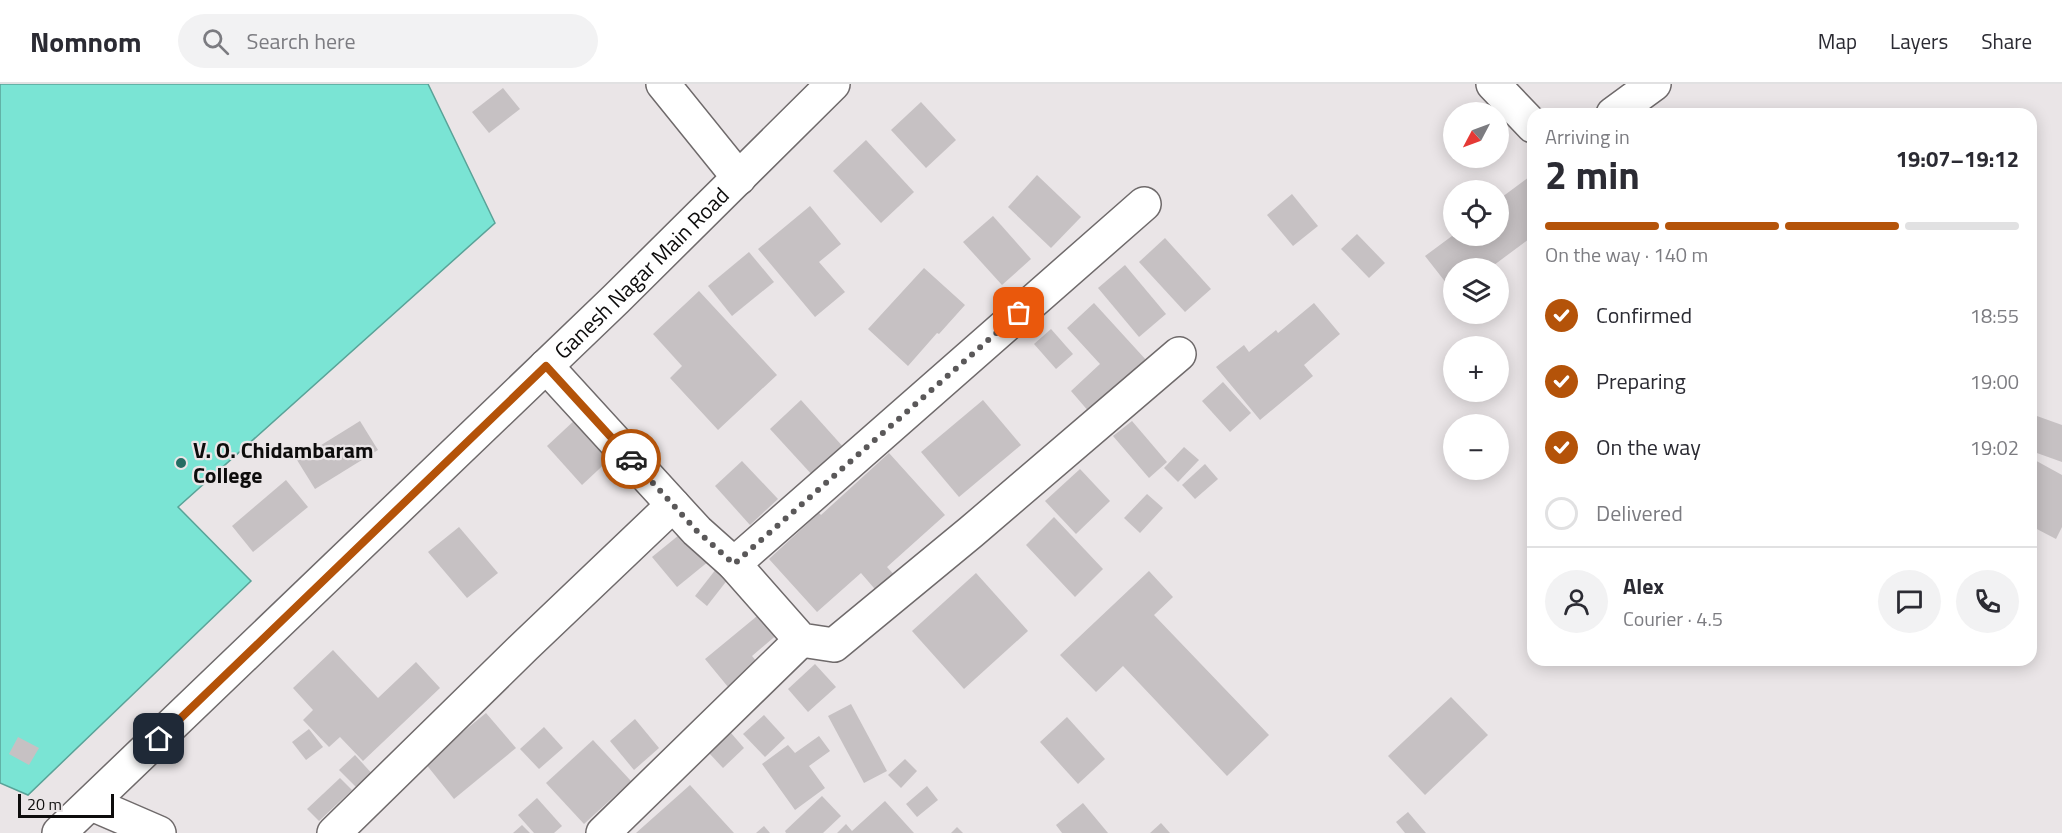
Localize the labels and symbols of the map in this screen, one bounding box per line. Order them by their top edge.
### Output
north arrow [1443,102,1509,168]
street label: Ganesh Nagar Main Road [546,179,737,367]
pin [993,287,1044,338]
courier [601,429,661,489]
place label: V. O. Chidambaram College [193,433,373,492]
marker: V. O. Chidambaram College [174,456,188,470]
pin [133,713,184,764]
scale bar [18,791,114,818]

